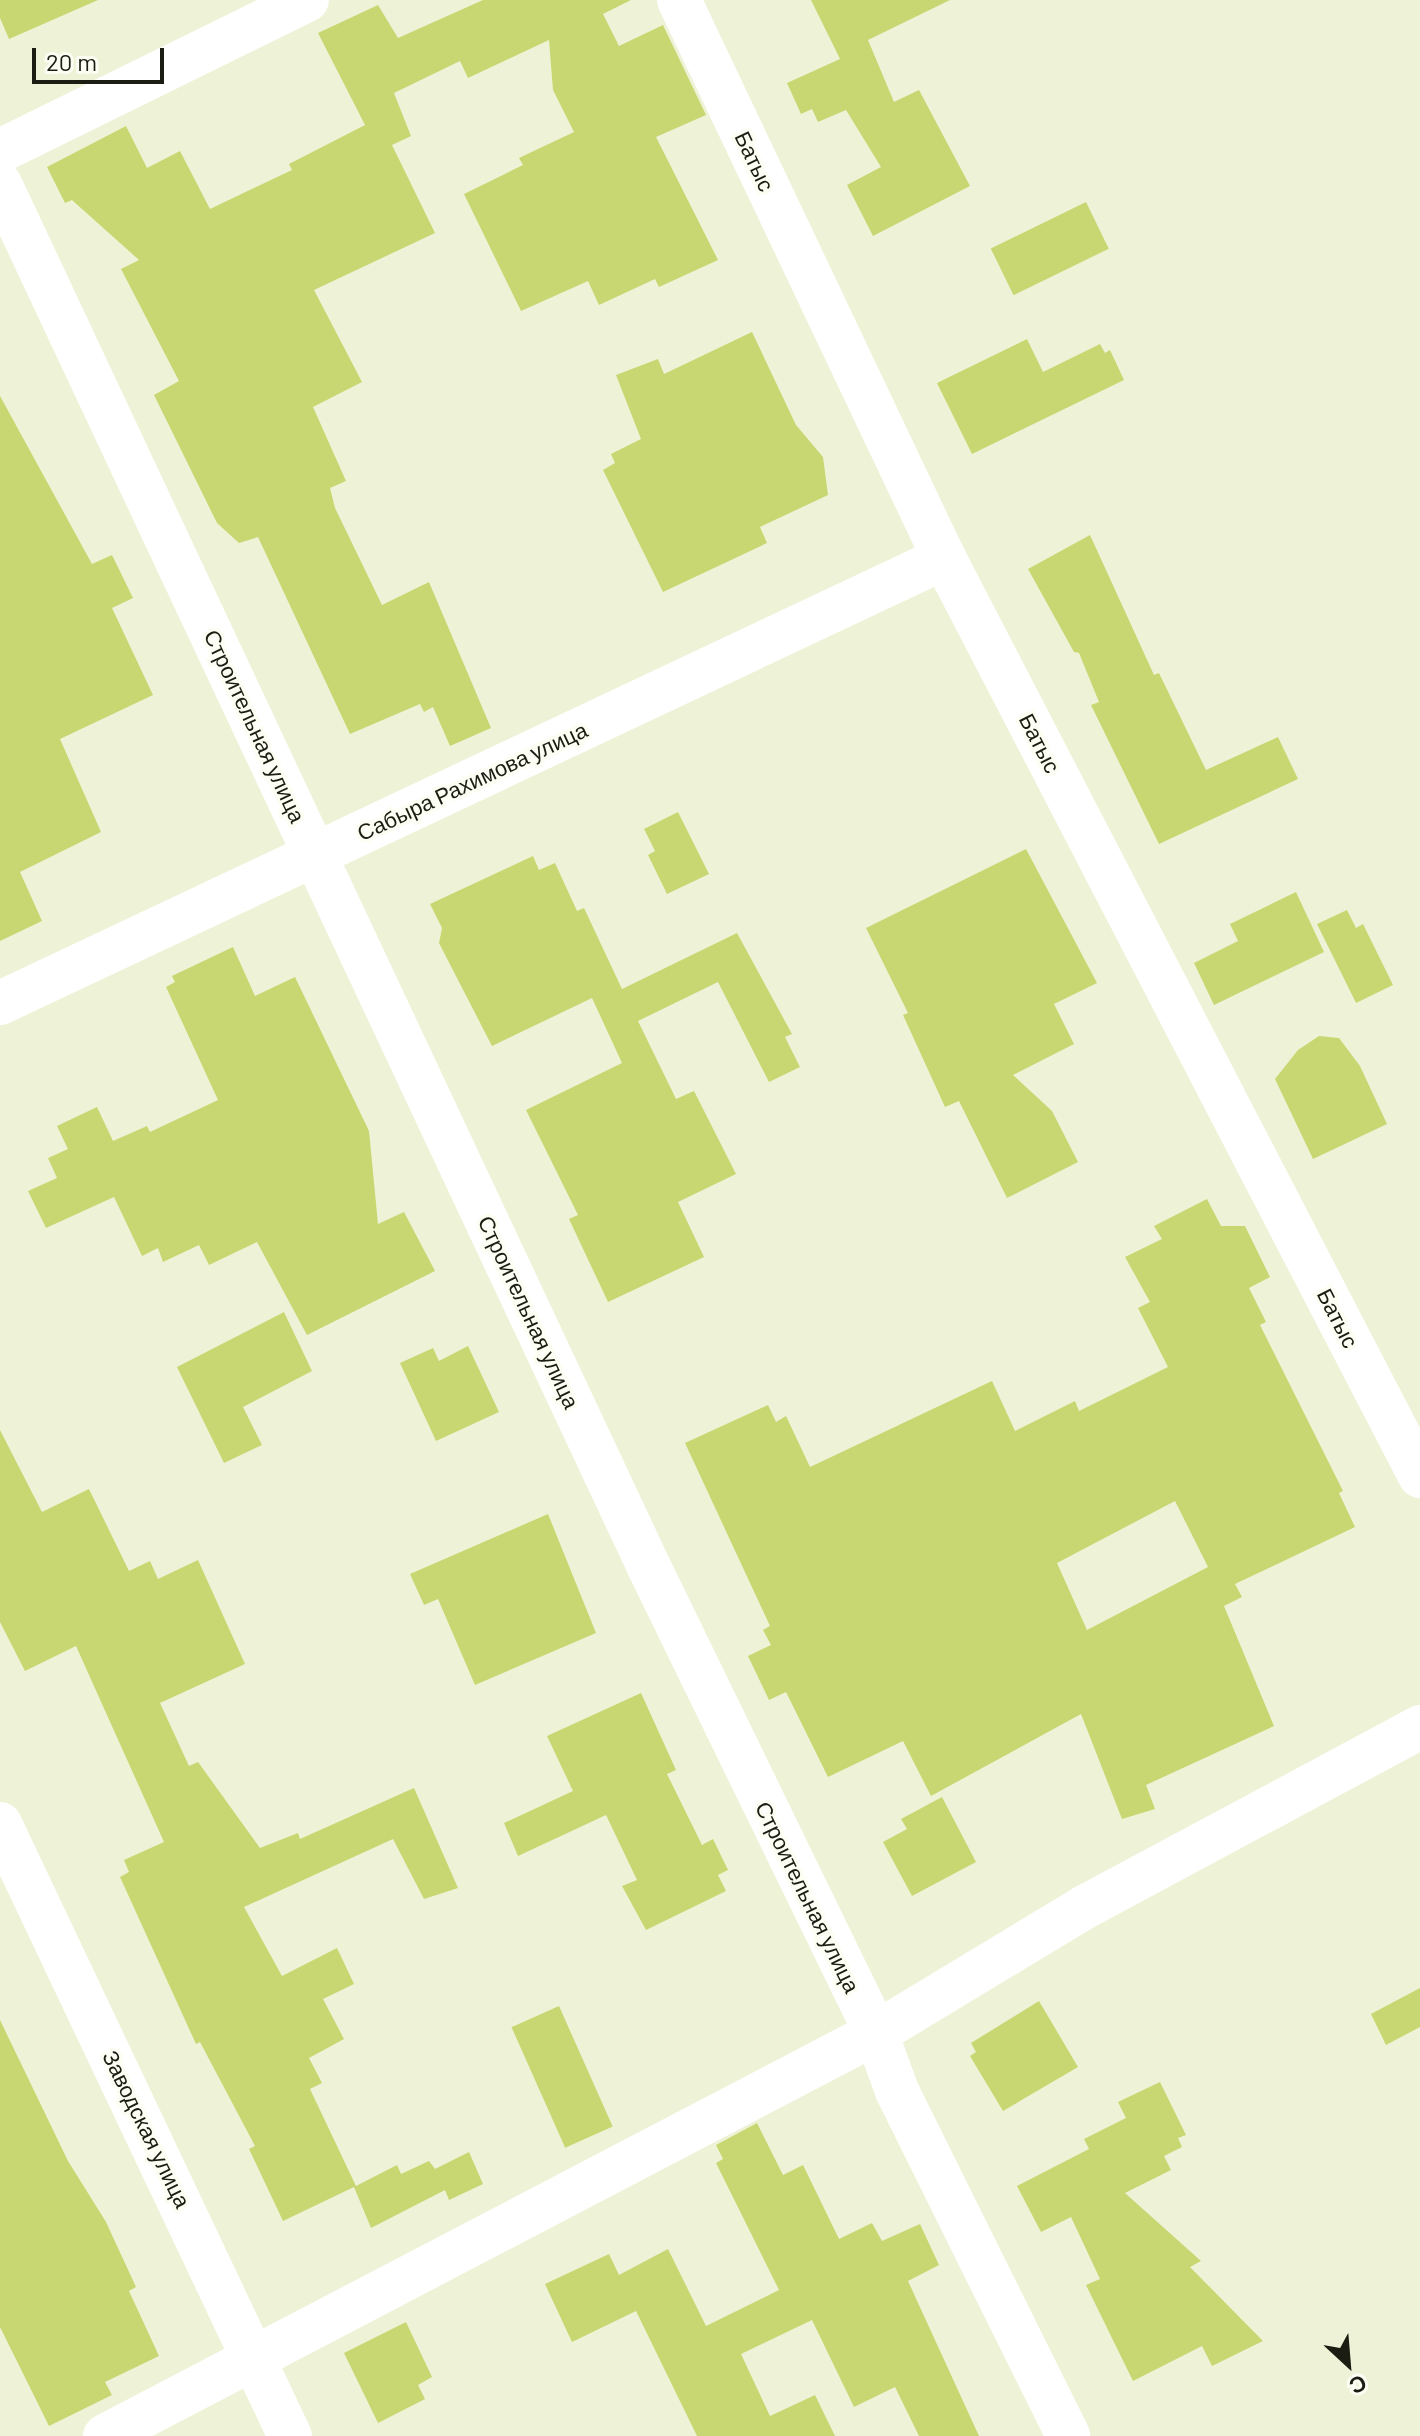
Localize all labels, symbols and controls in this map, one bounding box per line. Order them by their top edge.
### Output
scale bar [36,32,168,82]
text: 20 m [46,47,97,76]
street label: Батыс [730,127,780,195]
street label: Строительная улица [199,625,311,827]
street label: Батыс [1014,709,1066,777]
street label: Сабыра Рахимова улица [353,716,591,846]
street label: Строительная улица [473,1211,585,1413]
street label: Батыс [1312,1284,1364,1352]
street label: Строительная улица [750,1797,866,1997]
street label: Заводская улица [98,2046,196,2212]
north arrow [1308,2324,1388,2404]
text: С [1346,2370,1371,2401]

